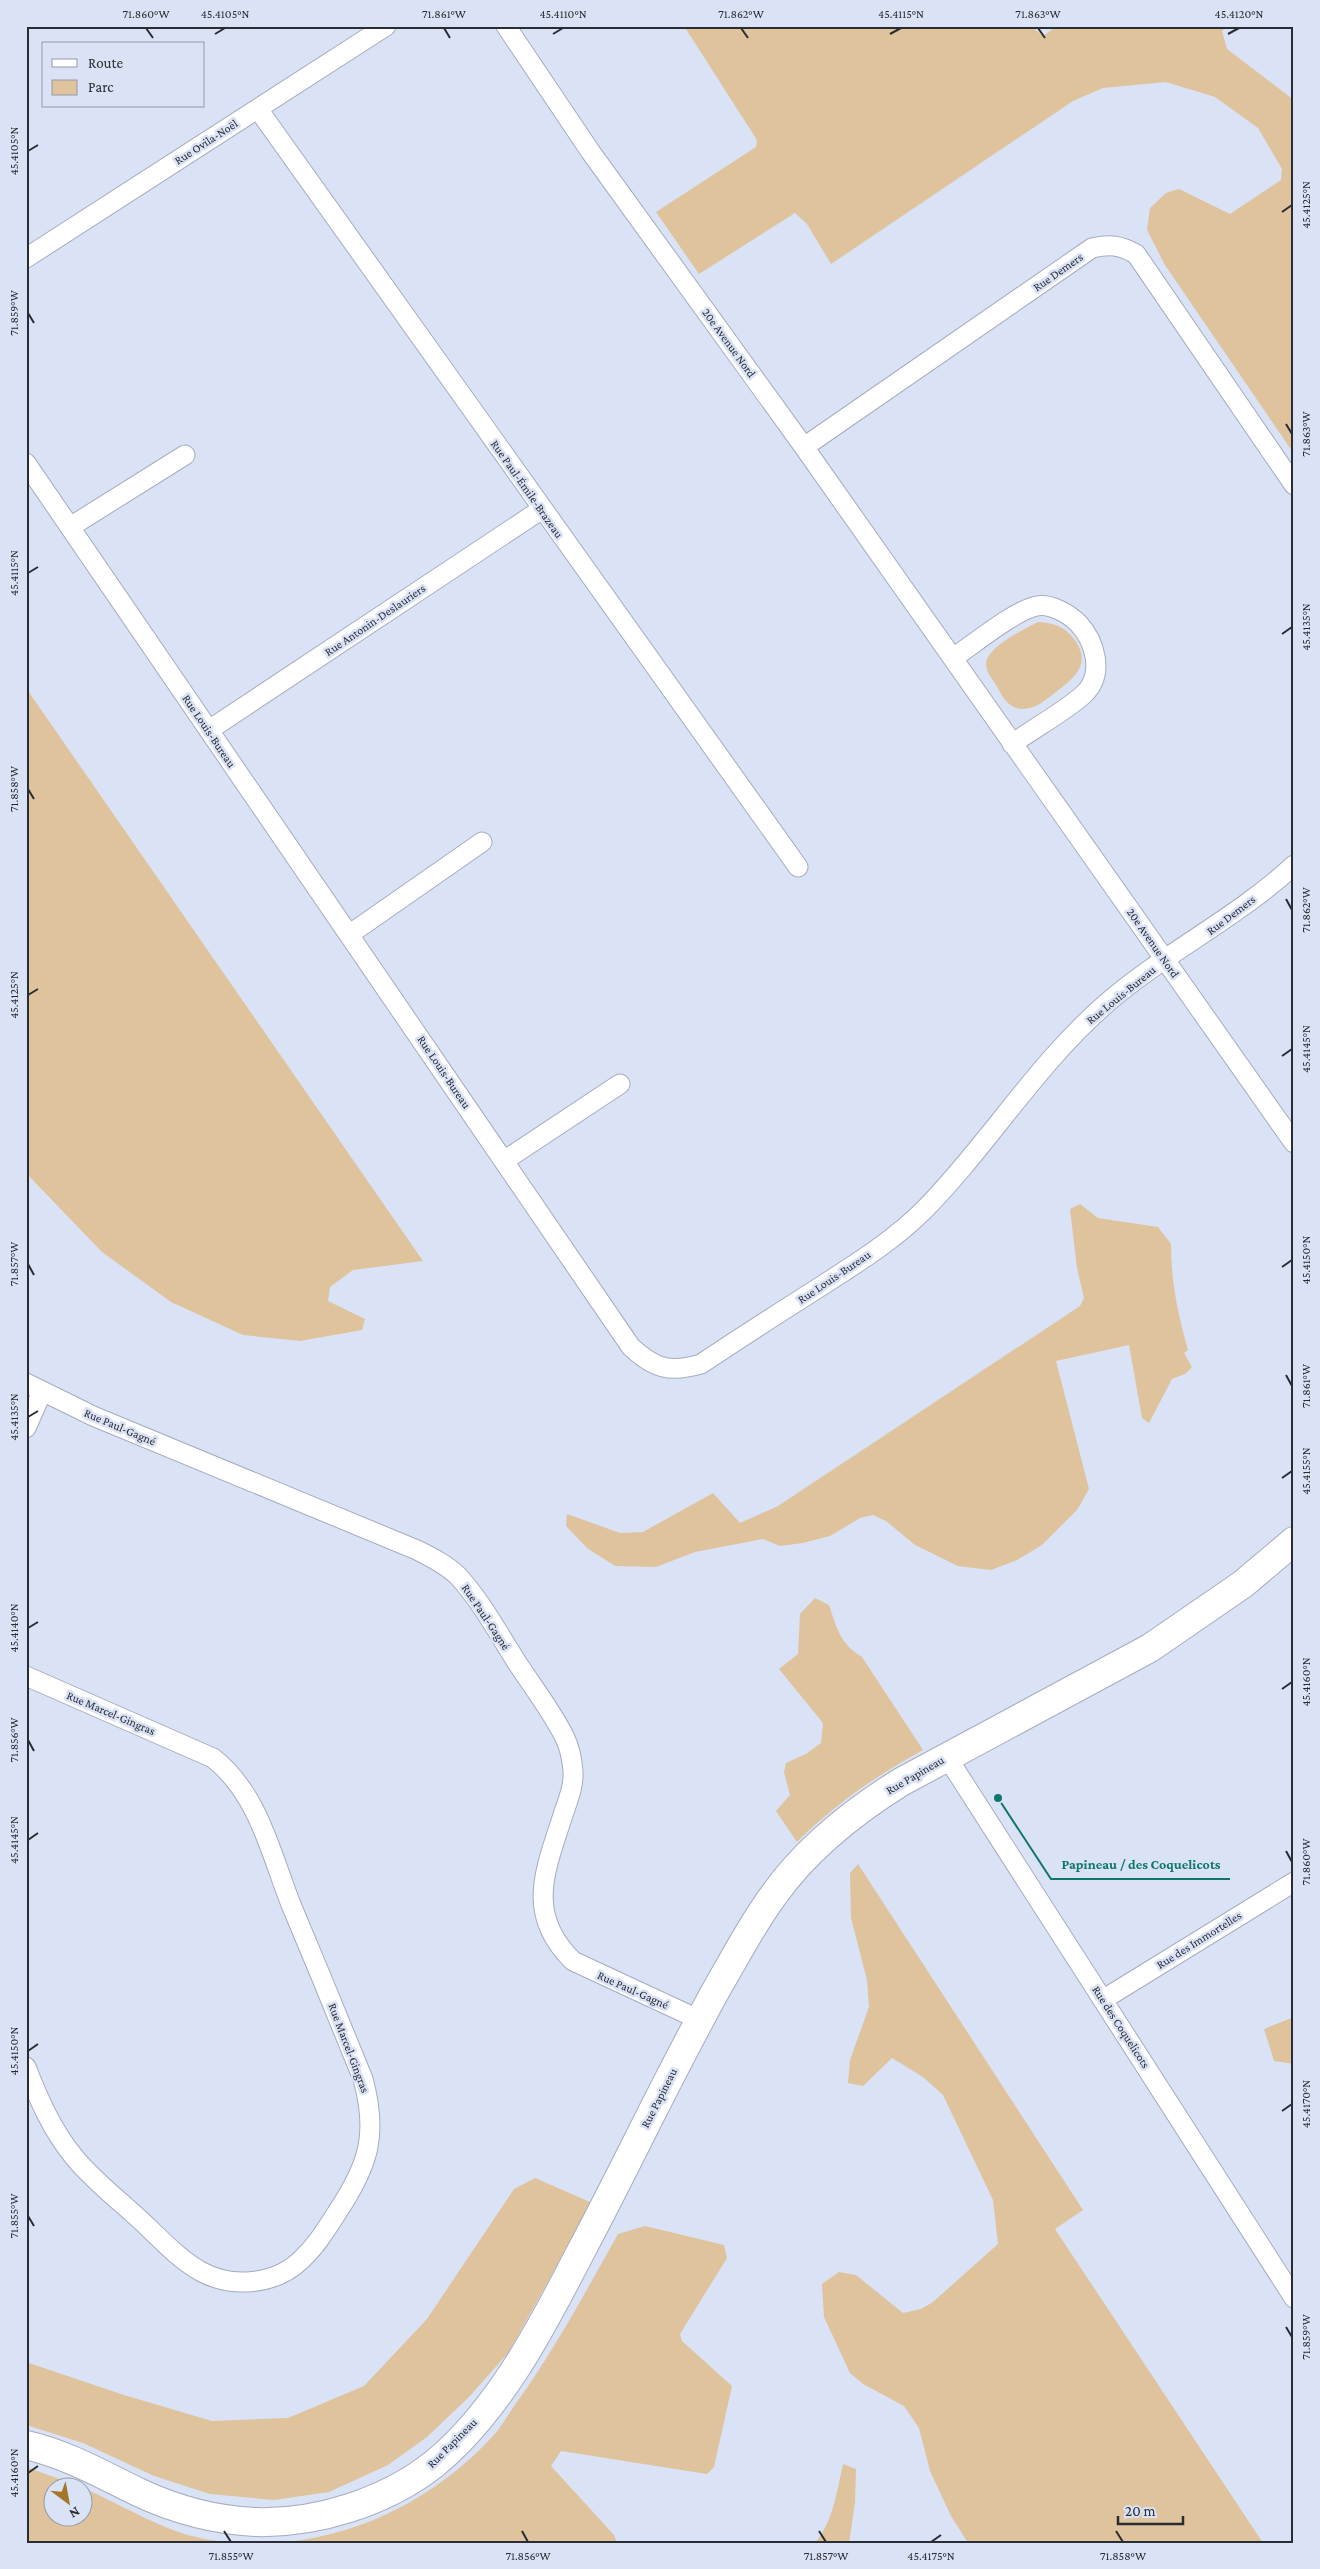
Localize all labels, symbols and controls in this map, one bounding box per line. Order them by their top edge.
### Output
text: 71.860°W [123,7,169,21]
text: 45.4105°N [201,7,249,21]
text: 71.861°W [422,7,466,21]
text: 45.4110°N [539,7,587,21]
text: 71.862°W [718,7,764,21]
text: 45.4115°N [878,7,924,21]
text: 71.863°W [1015,7,1061,21]
text: 45.4120°N [1215,7,1264,21]
legend [42,42,205,108]
text: Route [88,55,123,71]
text: Parc [88,79,114,95]
street label: Rue Ovila-Noël [172,116,240,168]
text: 45.4105°N [7,127,21,175]
text: 45.4125°N [1299,181,1313,229]
street label: Rue Demers [1030,250,1086,294]
text: 71.859°W [7,290,21,336]
street label: 20e Avenue Nord [699,306,759,381]
text: 71.863°W [1299,411,1313,457]
street label: Rue Paul-Émile-Brazeau [488,437,566,541]
text: 45.4115°N [7,550,21,596]
street label: Rue Antonin-Deslauriers [322,581,428,659]
text: 45.4135°N [1299,603,1313,651]
street label: Rue Louis-Bureau [179,692,239,771]
text: 71.858°W [7,766,21,812]
text: 71.862°W [1299,887,1313,933]
street label: Rue Demers [1204,892,1258,938]
street label: 20e Avenue Nord [1124,906,1183,981]
street label: Rue Louis-Bureau [1084,962,1159,1027]
text: 45.4125°N [7,971,21,1019]
text: 45.4145°N [1299,1025,1313,1073]
street label: Rue Louis-Bureau [414,1033,474,1112]
text: 45.4150°N [1299,1236,1313,1284]
text: 71.857°W [7,1242,21,1286]
street label: Rue Louis-Bureau [795,1247,874,1307]
text: 71.861°W [1299,1364,1313,1408]
text: 45.4135°N [7,1393,21,1441]
street label: Rue Paul-Gagné [82,1406,158,1448]
text: 45.4155°N [1299,1447,1313,1495]
street label: Rue Paul-Gagné [459,1581,513,1653]
text: 45.4140°N [7,1603,21,1653]
text: 45.4160°N [1299,1657,1313,1707]
street label: Rue Marcel-Gingras [65,1688,158,1738]
text: 71.856°W [7,1717,21,1763]
street label: Rue Papineau [883,1752,947,1797]
text: 45.4145°N [7,1816,21,1864]
text: 71.860°W [1299,1839,1313,1885]
callout: Papineau / des Coquelicots [1051,1850,1230,1879]
text: Papineau / des Coquelicots [1061,1856,1221,1872]
street label: Rue des Immortelles [1154,1908,1244,1972]
street label: Rue Paul-Gagné [595,1968,671,2012]
street label: Rue des Coquelicots [1089,1983,1153,2071]
street label: Rue Marcel-Gingras [325,2001,373,2095]
text: 45.4150°N [7,2027,21,2075]
street label: Rue Papineau [638,2065,680,2130]
text: 45.4170°N [1299,2080,1313,2128]
text: 71.855°W [7,2194,21,2238]
text: 71.859°W [1299,2314,1313,2360]
street label: Rue Papineau [424,2415,480,2471]
text: 45.4160°N [7,2448,21,2498]
north arrow [42,2476,92,2526]
scale bar [1118,2494,1182,2526]
text: 20 m [1125,2503,1156,2519]
text: N [66,2504,83,2523]
text: 71.855°W [209,2549,253,2563]
text: 71.856°W [505,2549,551,2563]
text: 71.857°W [804,2549,848,2563]
text: 45.4175°N [907,2549,955,2563]
text: 71.858°W [1100,2549,1146,2563]

